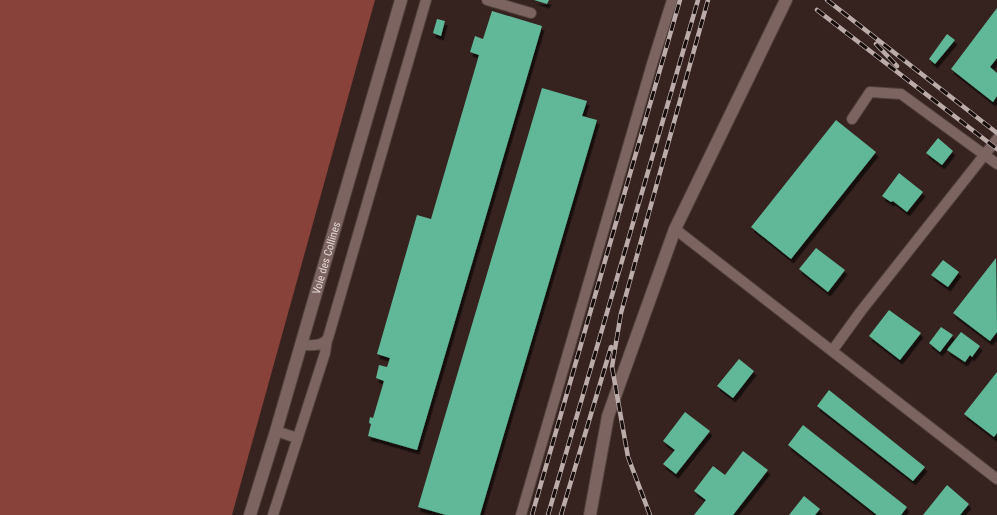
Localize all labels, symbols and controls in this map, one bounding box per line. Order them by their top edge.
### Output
street label: Voie des Collines [310,220,343,296]

